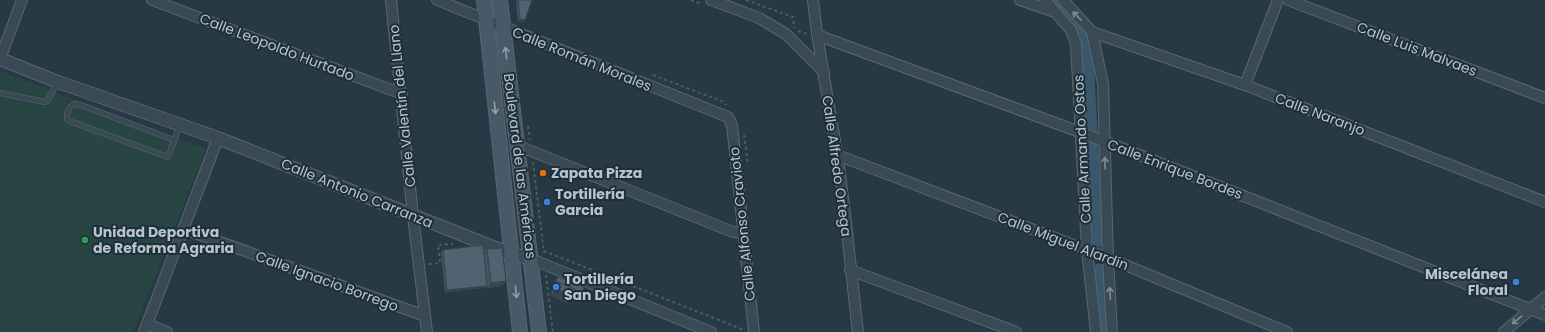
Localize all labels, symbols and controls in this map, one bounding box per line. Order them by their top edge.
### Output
street label: Calle Leopoldo Hurtado [197,8,357,86]
one-way arrow [1073,11,1082,21]
street label: Calle Luis Malvaes [1354,17,1480,81]
street label: Calle Román Morales [509,22,655,96]
street label: Calle Valentín del Llano [384,24,420,188]
one-way arrow [502,47,510,60]
street label: Boulevard de las Américas [499,72,541,260]
street label: Calle Armando Ostos [1068,74,1096,224]
street label: Calle Naranjo [1272,88,1368,140]
street label: Calle Alfredo Ortega [817,94,857,238]
one-way arrow [492,101,499,114]
street label: Calle Enrique Bordes [1104,134,1246,204]
street label: Calle Alfonso Cravioto [724,146,760,302]
street label: Calle Antonio Carranza [278,153,436,233]
one-way arrow [1101,157,1109,170]
place label: Zapata Pizza [551,163,642,183]
marker: Zapata Pizza [538,168,548,178]
place label: Tortillería Garcia [555,184,625,220]
marker: Tortillería Garcia [542,197,552,207]
street label: Calle Miguel Alardín [995,207,1131,275]
place label: Unidad Deportiva de Reforma Agraria [93,222,234,258]
marker: Unidad Deportiva de Reforma Agraria [80,235,90,245]
street label: Calle Ignacio Borrego [253,246,401,316]
place label: Miscelánea Floral [1425,264,1508,300]
place label: Tortillería San Diego [564,269,636,305]
marker: Miscelánea Floral [1511,277,1521,287]
marker: Tortillería San Diego [551,282,561,292]
one-way arrow [513,285,520,298]
one-way arrow [1106,287,1113,300]
one-way arrow [1512,316,1523,325]

